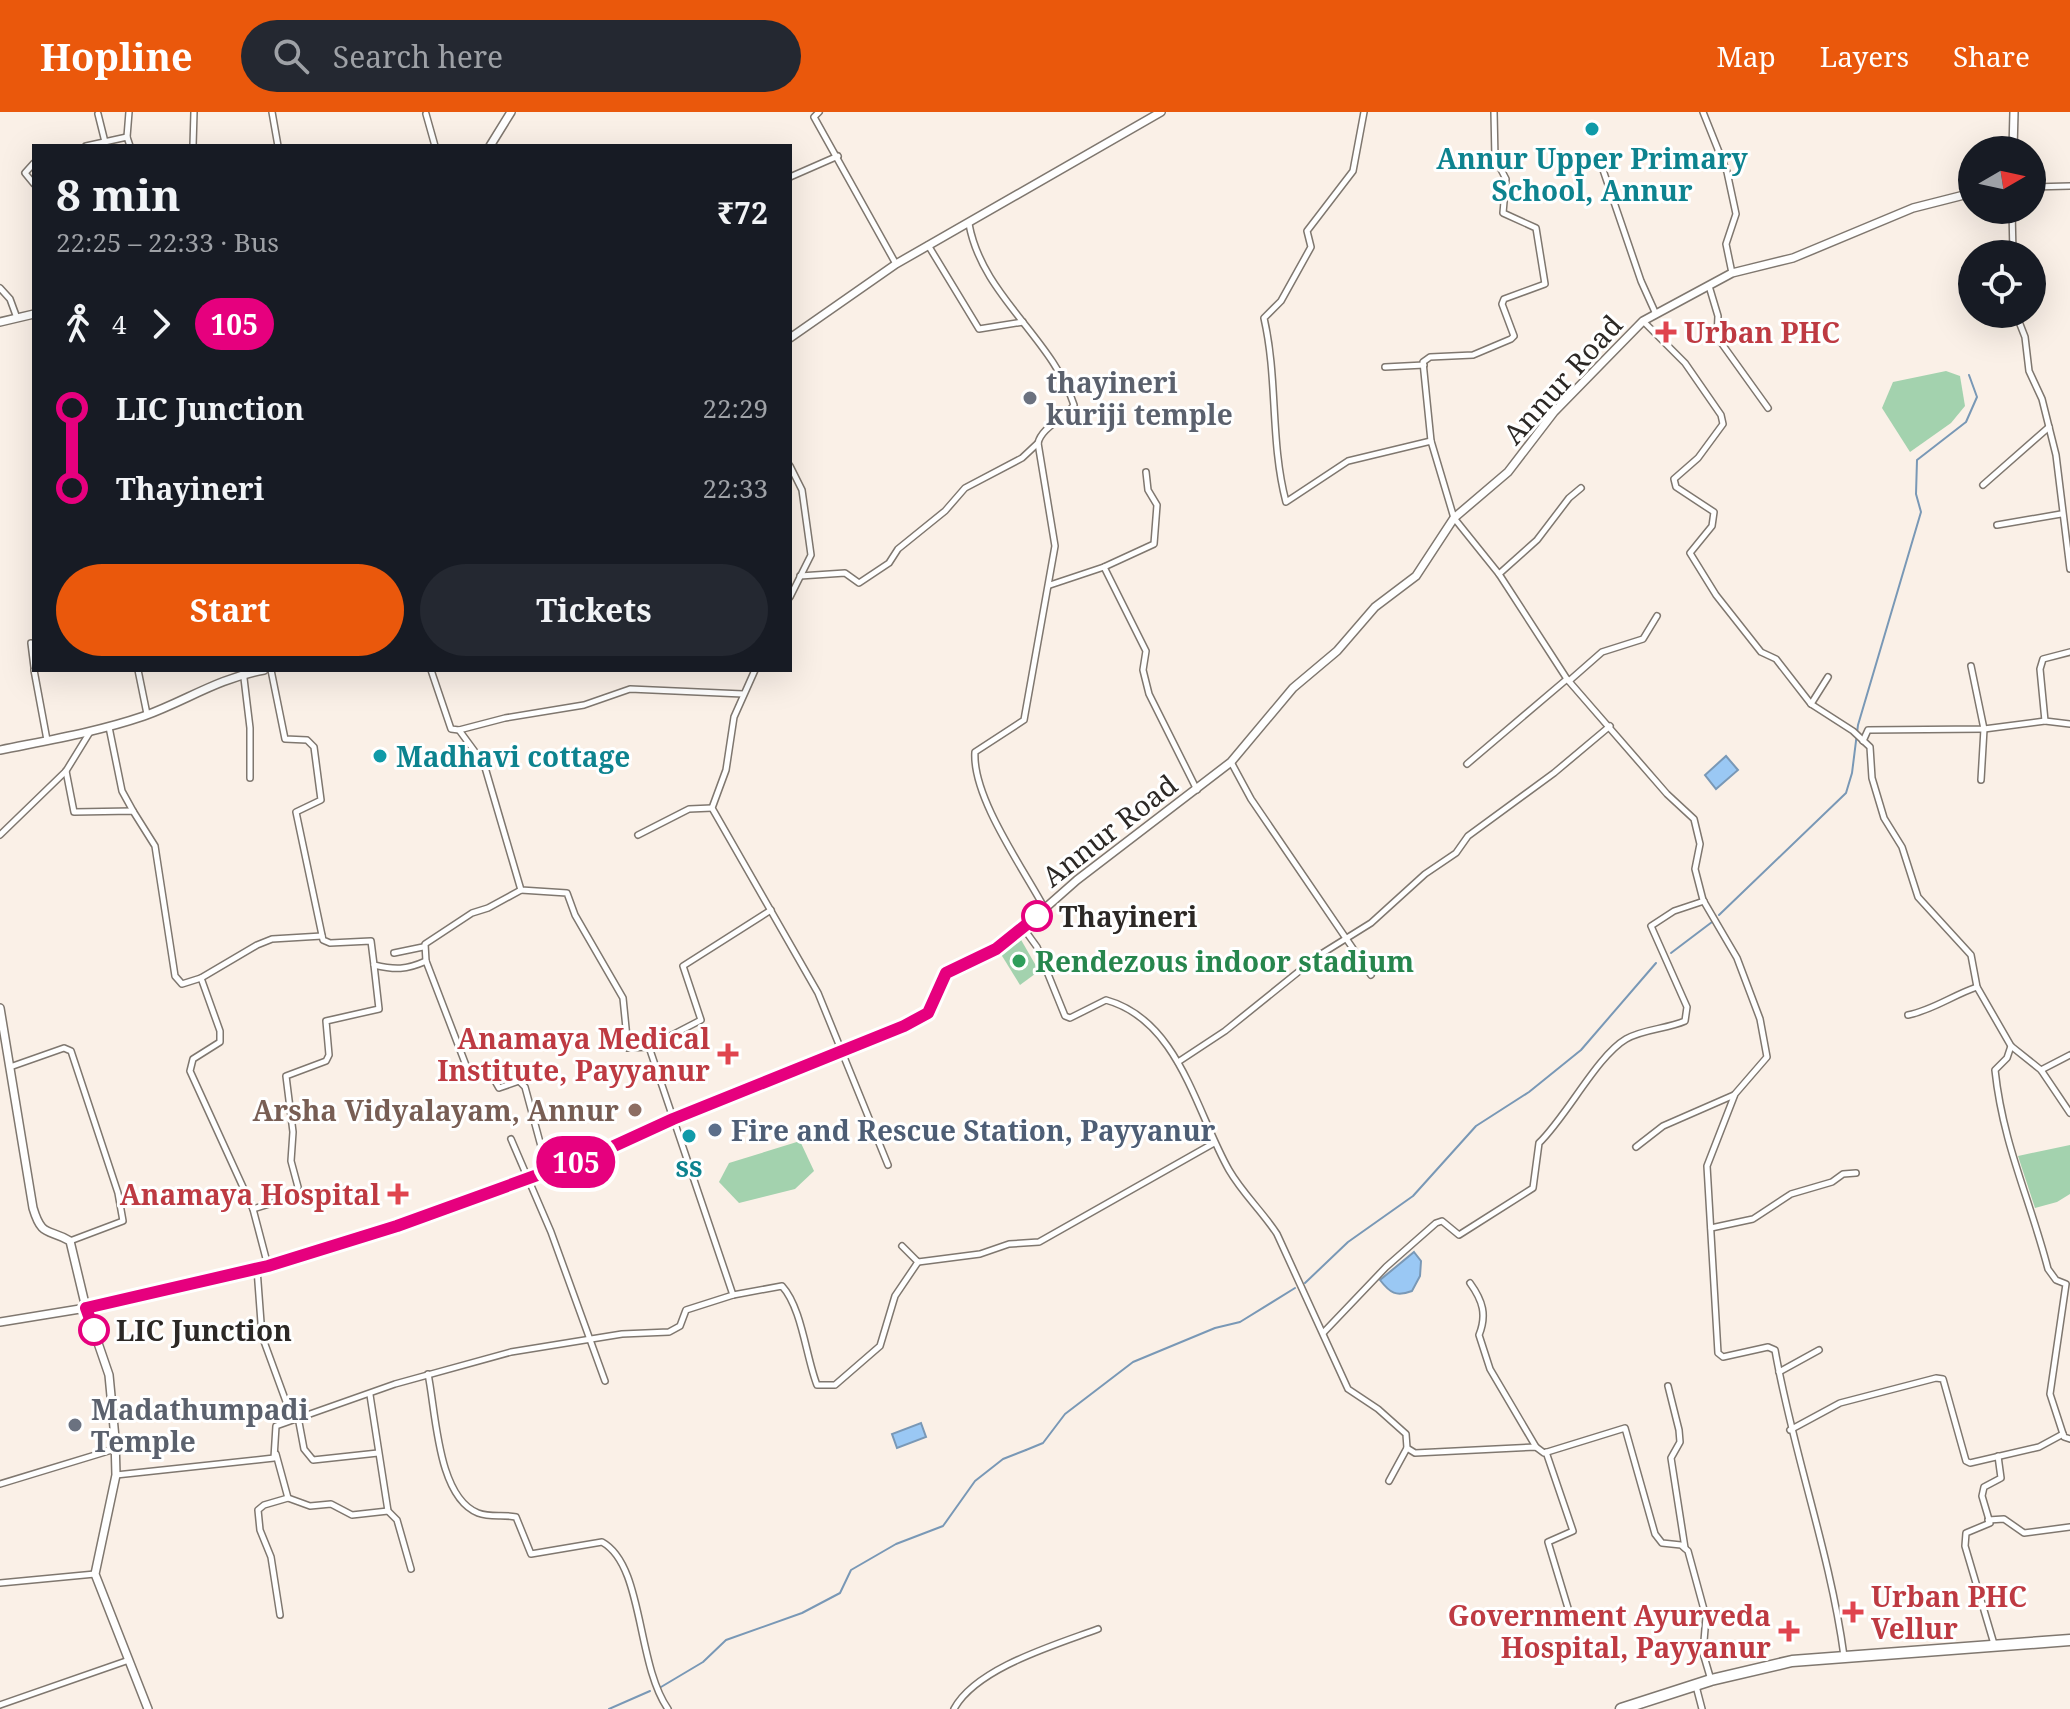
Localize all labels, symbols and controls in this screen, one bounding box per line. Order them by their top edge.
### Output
search box [241,20,801,92]
text: Hopline [40,30,193,82]
icon: search [269,34,313,78]
text: Search here [333,36,503,77]
text: Map [1717,37,1776,75]
text: Layers [1820,37,1909,75]
text: Share [1953,37,2030,75]
marker: Annur Upper Primary School, Annur [1583,120,1601,138]
north arrow [1958,136,2046,224]
map controls [1958,136,2046,328]
place label: Annur Upper Primary School, Annur [1436,139,1749,209]
text: 8 min [56,164,181,224]
text: ₹72 [717,192,768,233]
text: 22:25 – 22:33 · Bus [56,224,279,260]
button: locate [1958,240,2046,328]
icon: walk [56,302,100,346]
icon: forward [139,302,183,346]
text: 105 [211,305,258,343]
text: 4 [112,306,127,342]
street label: Annur Road [1494,306,1630,452]
place label: Urban PHC [1684,313,1840,351]
marker: Urban PHC [1655,321,1677,343]
place label: thayineri kuriji temple [1046,363,1233,433]
text: LIC Junction [116,388,304,429]
marker: thayineri kuriji temple [1021,389,1039,407]
text: 22:29 [702,390,768,426]
text: Thayineri [116,468,264,509]
text: 22:33 [702,470,768,506]
button: Start [56,564,404,656]
button: Tickets [420,564,768,656]
place label: Madhavi cottage [396,737,630,775]
marker: Madhavi cottage [371,747,389,765]
street label: Annur Road [1034,765,1184,895]
place label: Thayineri [1059,897,1198,935]
marker: Thayineri [1022,901,1052,931]
place label: Rendezous indoor stadium [1035,942,1414,980]
marker: Rendezous indoor stadium [1010,952,1028,970]
place label: Anamaya Medical Institute, Payyanur [437,1019,710,1089]
marker: Anamaya Medical Institute, Payyanur [717,1043,739,1065]
place label: Arsha Vidyalayam, Annur [252,1091,619,1129]
marker: Arsha Vidyalayam, Annur [626,1101,644,1119]
place label: Fire and Rescue Station, Payyanur [731,1111,1216,1149]
marker: Fire and Rescue Station, Payyanur [706,1121,724,1139]
marker: ss [680,1127,698,1145]
line badge: 105 [530,1136,622,1188]
text: 105 [552,1143,600,1181]
place label: ss [676,1147,702,1185]
place label: Anamaya Hospital [120,1175,380,1213]
marker: Anamaya Hospital [387,1183,409,1205]
place label: LIC Junction [116,1311,292,1349]
marker: LIC Junction [79,1315,109,1345]
place label: Madathumpadi Temple [91,1390,309,1460]
marker: Madathumpadi Temple [66,1416,84,1434]
place label: Urban PHC Vellur [1871,1577,2027,1647]
place label: Government Ayurveda Hospital, Payyanur [1448,1596,1771,1666]
marker: Urban PHC Vellur [1842,1601,1864,1623]
marker: Government Ayurveda Hospital, Payyanur [1778,1620,1800,1642]

